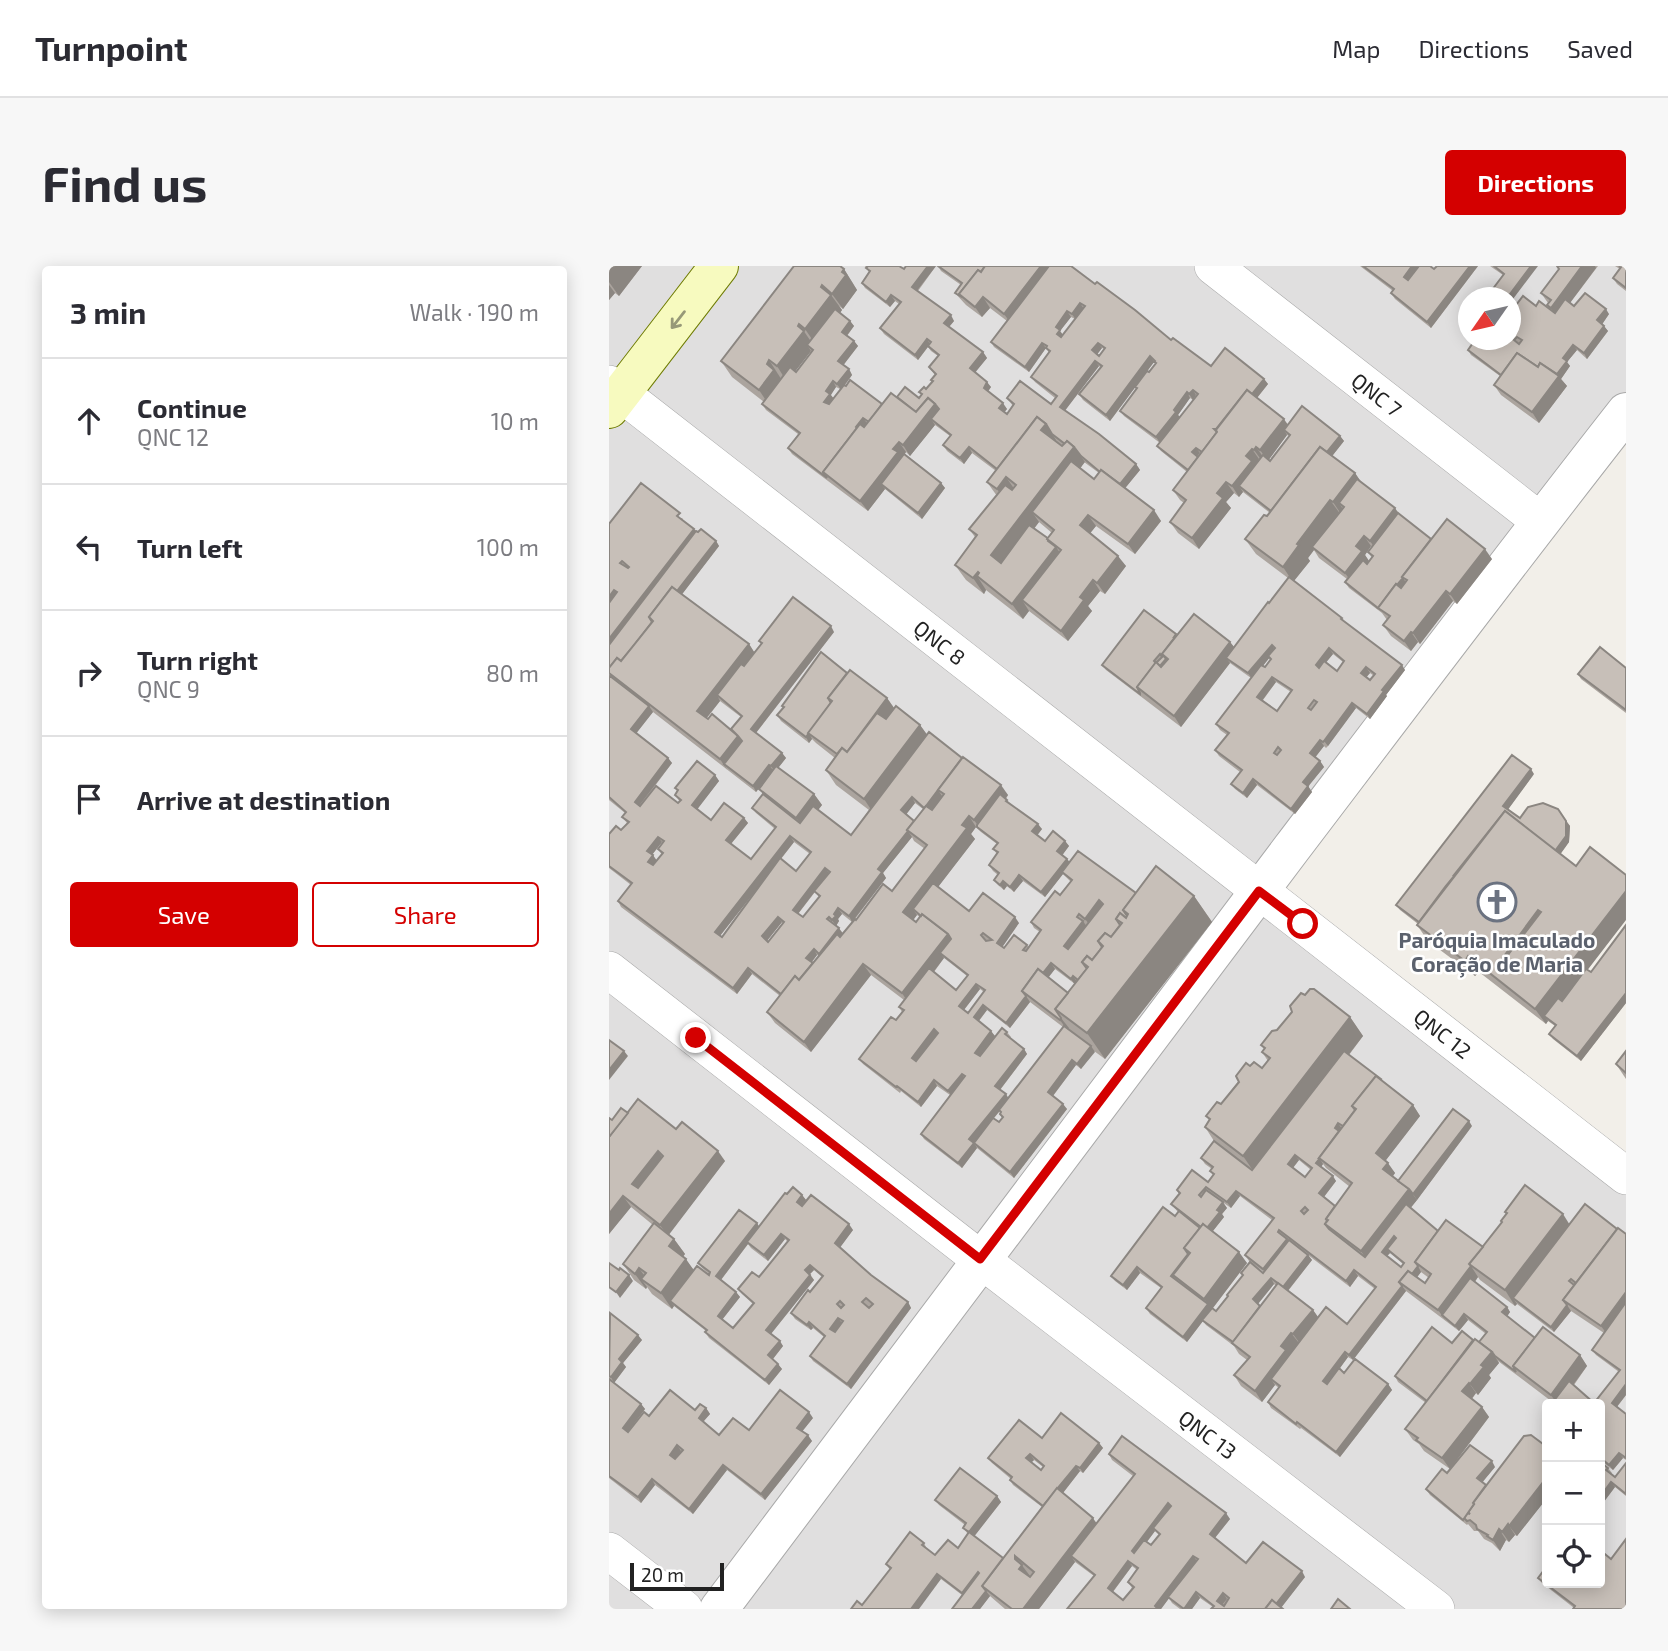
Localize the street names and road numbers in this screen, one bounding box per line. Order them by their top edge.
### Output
street label: QNC 7 [1347,367,1407,422]
street label: QNC 8 [909,614,971,671]
street label: QNC 12 [1409,1003,1477,1064]
street label: QNC 13 [1174,1404,1242,1465]

